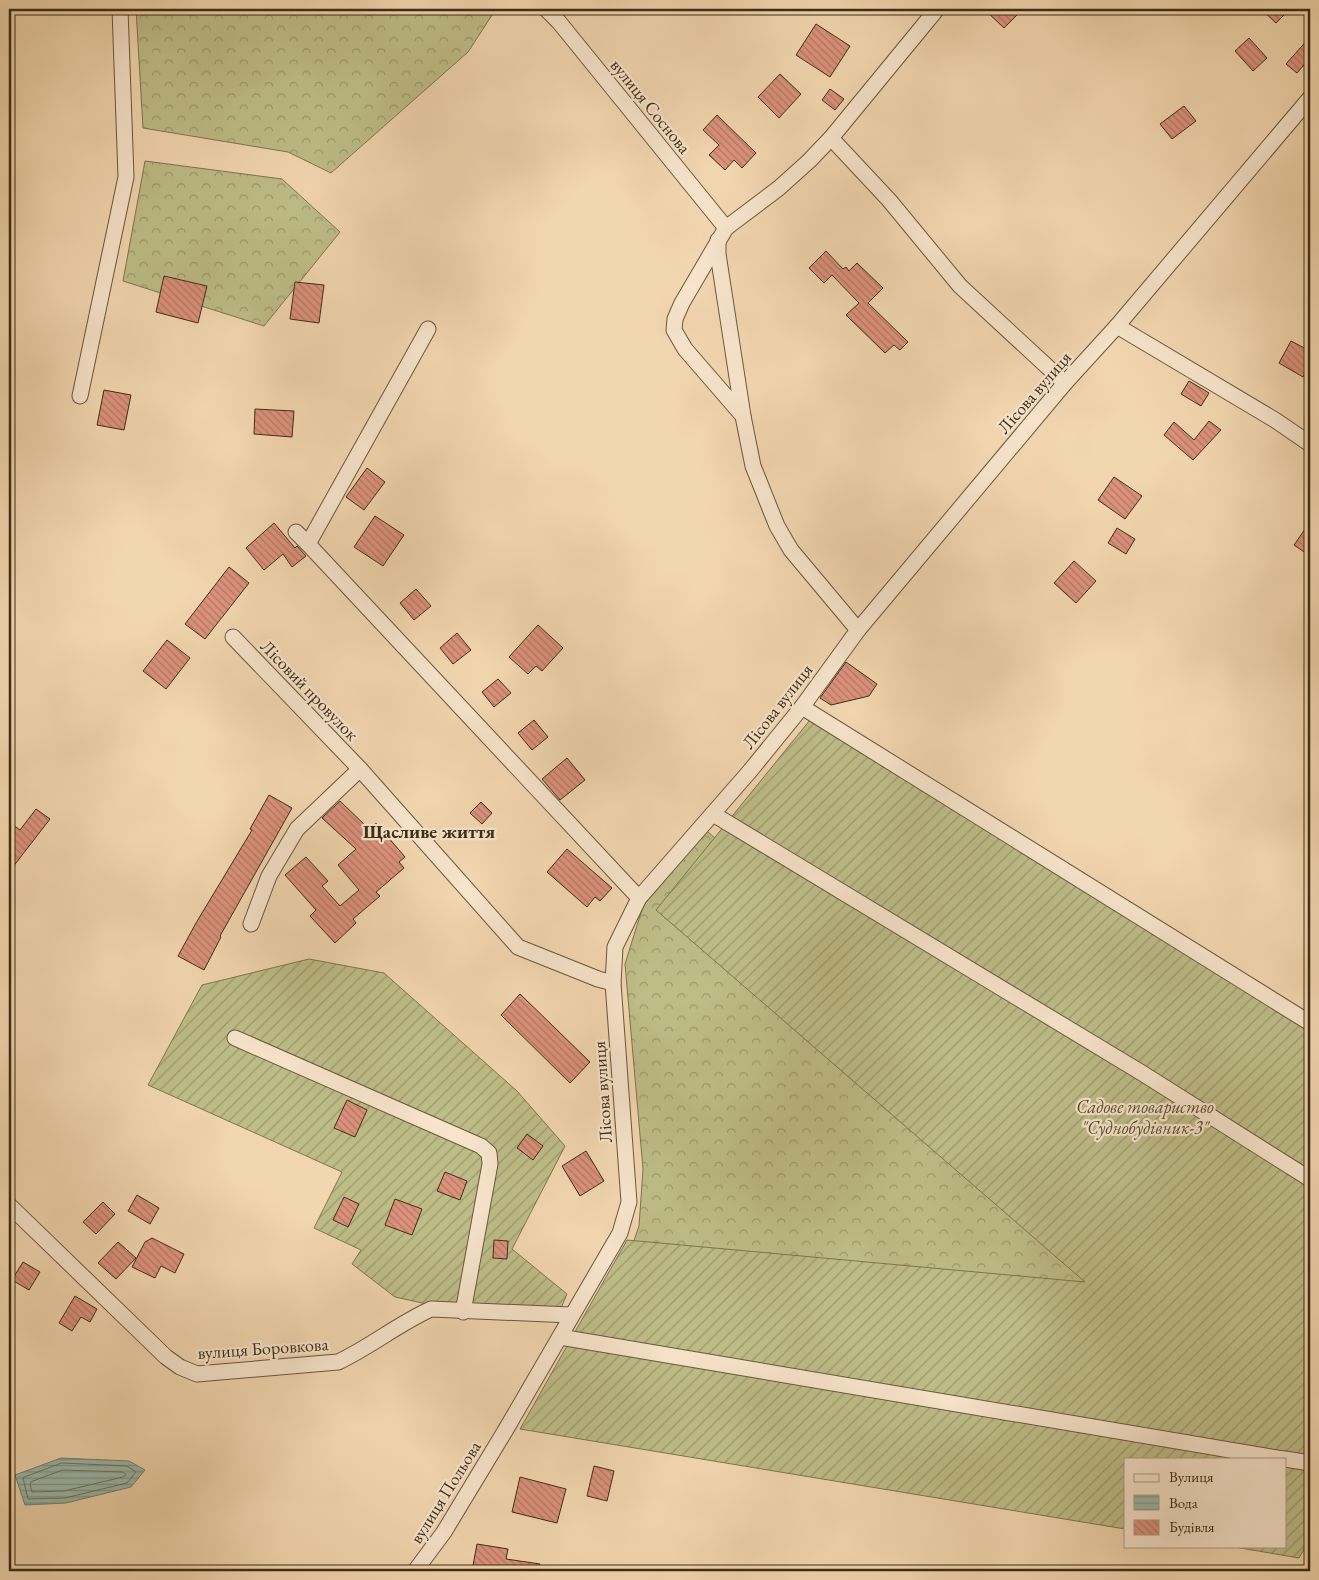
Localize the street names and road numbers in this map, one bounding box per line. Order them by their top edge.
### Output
street label: вулиця Соснова [606,54,697,159]
street label: Лісова вулиця [992,346,1076,438]
street label: Лісовий провулок [256,635,364,746]
street label: Лісова вулиця [737,659,817,753]
street label: Лісова вулиця [587,1040,617,1144]
street label: вулиця Боровкова [197,1332,330,1364]
street label: вулиця Польова [404,1436,486,1548]

